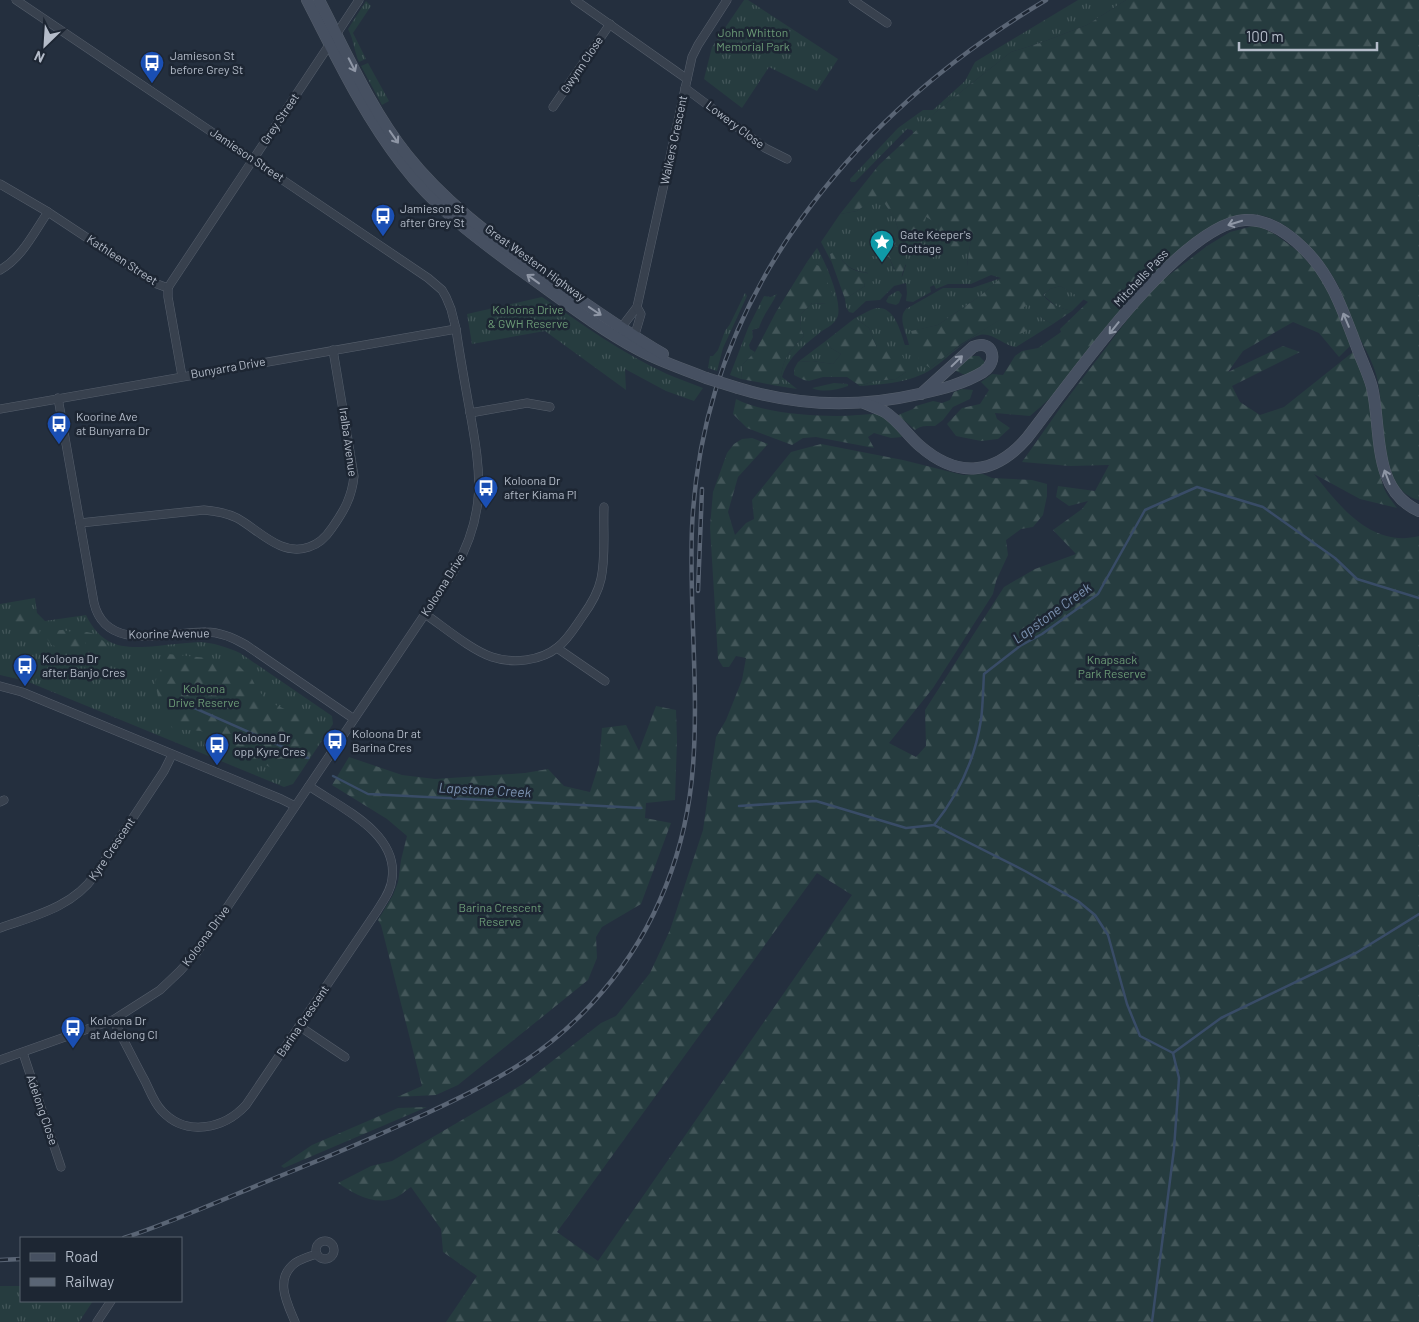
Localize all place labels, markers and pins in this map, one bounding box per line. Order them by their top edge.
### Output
place label: Jamieson St before Grey St [170,48,243,76]
bus stop icon: Jamieson St before Grey St [139,50,165,84]
place label: Jamieson St after Grey St [400,201,465,229]
bus stop icon: Jamieson St after Grey St [370,203,396,237]
place label: Gate Keeper's Cottage [900,227,971,255]
place icon: Gate Keeper's Cottage [869,229,895,263]
place label: Koorine Ave at Bunyarra Dr [76,409,150,437]
bus stop icon: Koorine Ave at Bunyarra Dr [46,411,72,445]
place label: Koloona Dr after Kiama Pl [504,473,577,501]
bus stop icon: Koloona Dr after Kiama Pl [473,475,499,509]
place label: Koloona Dr after Banjo Cres [42,651,126,679]
bus stop icon: Koloona Dr after Banjo Cres [12,653,38,687]
place label: Koloona Dr at Barina Cres [352,726,421,754]
bus stop icon: Koloona Dr at Barina Cres [322,728,348,762]
place label: Koloona Dr opp Kyre Cres [234,730,306,758]
bus stop icon: Koloona Dr opp Kyre Cres [204,732,230,766]
place label: Koloona Dr at Adelong Cl [90,1013,158,1041]
bus stop icon: Koloona Dr at Adelong Cl [60,1015,86,1049]

